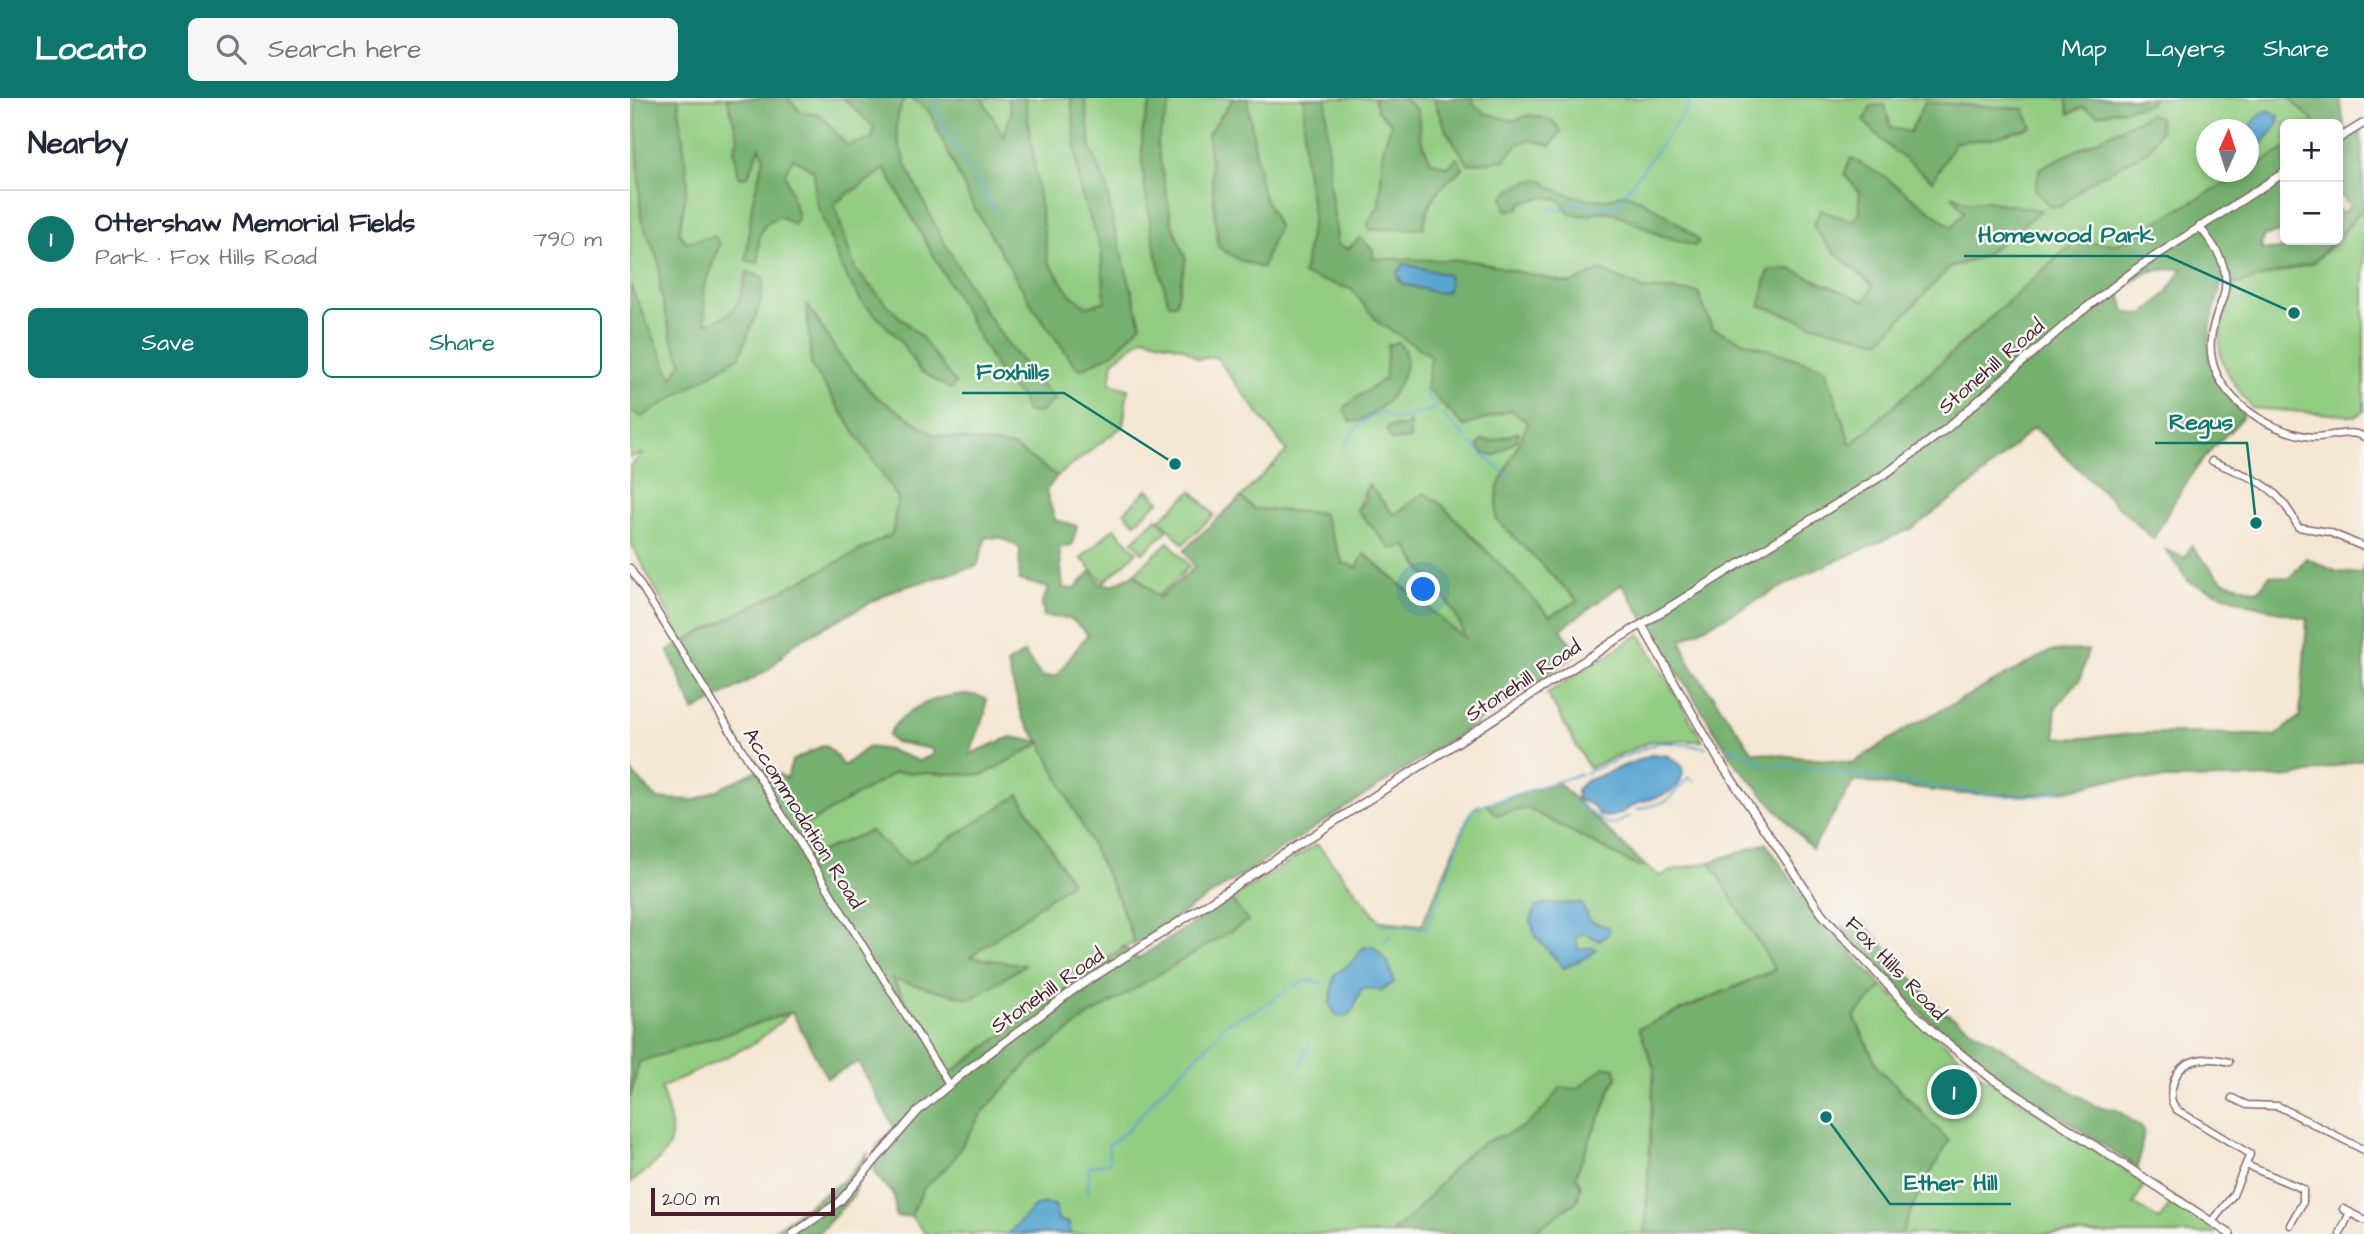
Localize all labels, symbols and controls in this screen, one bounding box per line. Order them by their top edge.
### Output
search box [188,18,678,81]
text: Locato [35,26,146,72]
icon: search [212,30,250,68]
text: Search here [268,31,421,67]
text: Map [2062,32,2107,66]
text: Layers [2145,32,2225,66]
text: Share [2263,32,2329,66]
north arrow [2196,119,2259,182]
map controls [2280,119,2343,245]
button: + [2280,119,2343,182]
text: Nearby [28,123,128,165]
button: − [2280,182,2343,245]
text: Ottershaw Memorial Fields [95,205,415,241]
callout: Homewood Park [1964,212,2167,256]
text: Homewood Park [1978,219,2155,251]
text: 1 [50,223,52,255]
text: 790 m [533,223,602,255]
text: Park · Fox Hills Road [95,241,317,273]
button: Save [28,308,308,378]
button: Share [322,308,602,378]
street label: Stonehill Road [1932,312,2051,421]
callout: Foxhills [962,349,1064,393]
text: Foxhills [976,356,1050,388]
callout: Regus [2155,399,2247,443]
text: Regus [2169,406,2233,439]
your location [1406,572,1440,606]
street label: Stonehill Road [1460,632,1587,729]
street label: Accommodation Road [736,722,871,915]
street label: Fox Hills Road [1839,910,1953,1027]
street label: Stonehill Road [985,940,1110,1040]
pin: 1 [1931,1066,1977,1118]
callout: Ether Hill [1890,1160,2011,1204]
text: Ether Hill [1904,1167,1998,1199]
scale bar [651,1185,835,1217]
text: 200 m [662,1186,719,1213]

